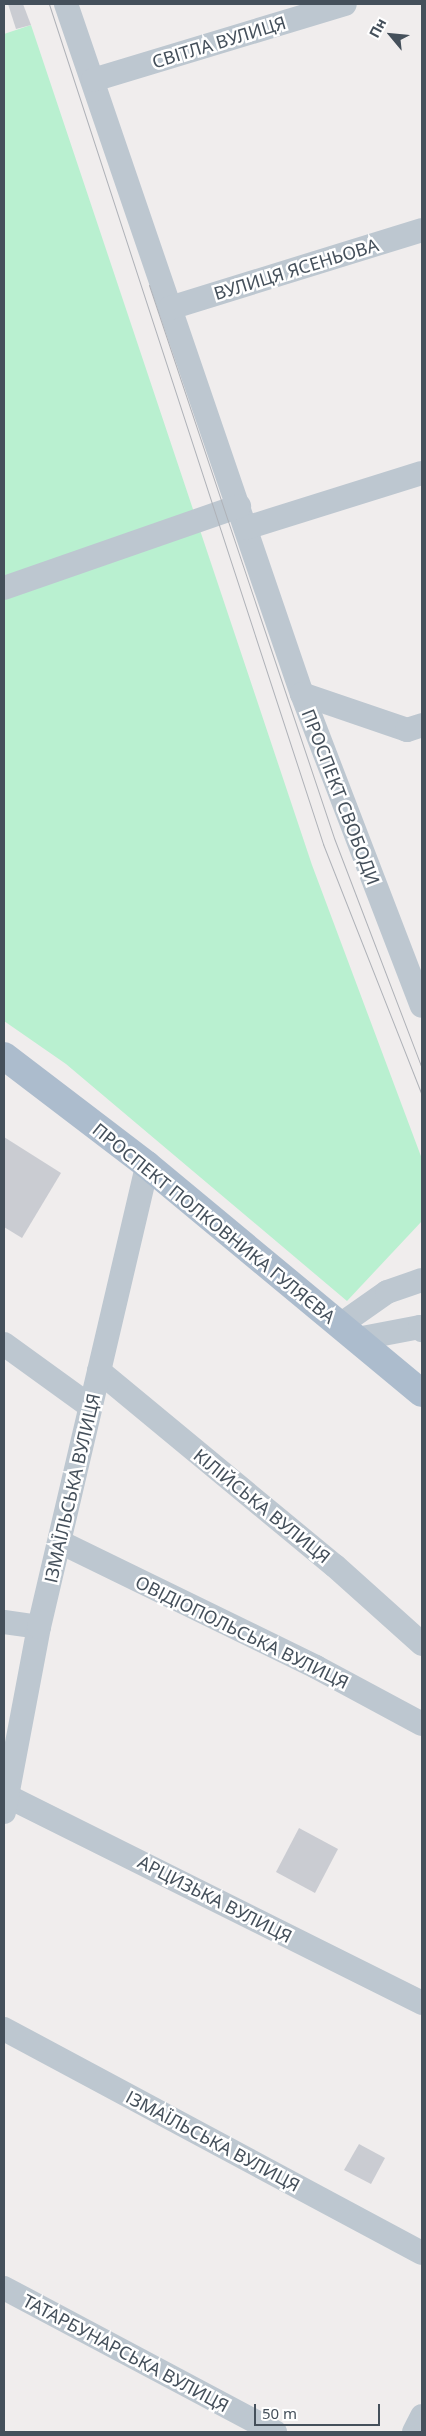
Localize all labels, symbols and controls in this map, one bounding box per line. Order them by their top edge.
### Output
north arrow [366,10,416,60]
street label: СВІТЛА ВУЛИЦЯ [149,11,289,73]
text: Пн [364,15,390,41]
street label: ВУЛИЦЯ ЯСЕНЬОВА [211,234,381,304]
street label: ПРОСПЕКТ СВОБОДИ [297,706,385,888]
street label: ПРОСПЕКТ ПОЛКОВНИКА ГУЛЯЄВА [88,1118,340,1328]
street label: ІЗМАЇЛЬСЬКА ВУЛИЦЯ [40,1391,104,1585]
street label: КІЛІЙСЬКА ВУЛИЦЯ [189,1444,335,1568]
street label: ОВІДІОПОЛЬСЬКА ВУЛИЦЯ [132,1571,352,1693]
street label: АРЦИЗЬКА ВУЛИЦЯ [134,1851,296,1947]
street label: ІЗМАЇЛЬСЬКА ВУЛИЦЯ [122,2086,304,2196]
street label: ТАТАРБУНАРСЬКА ВУЛИЦЯ [19,2289,233,2417]
scale bar [256,2394,382,2426]
text: 50 m [262,2403,297,2423]

